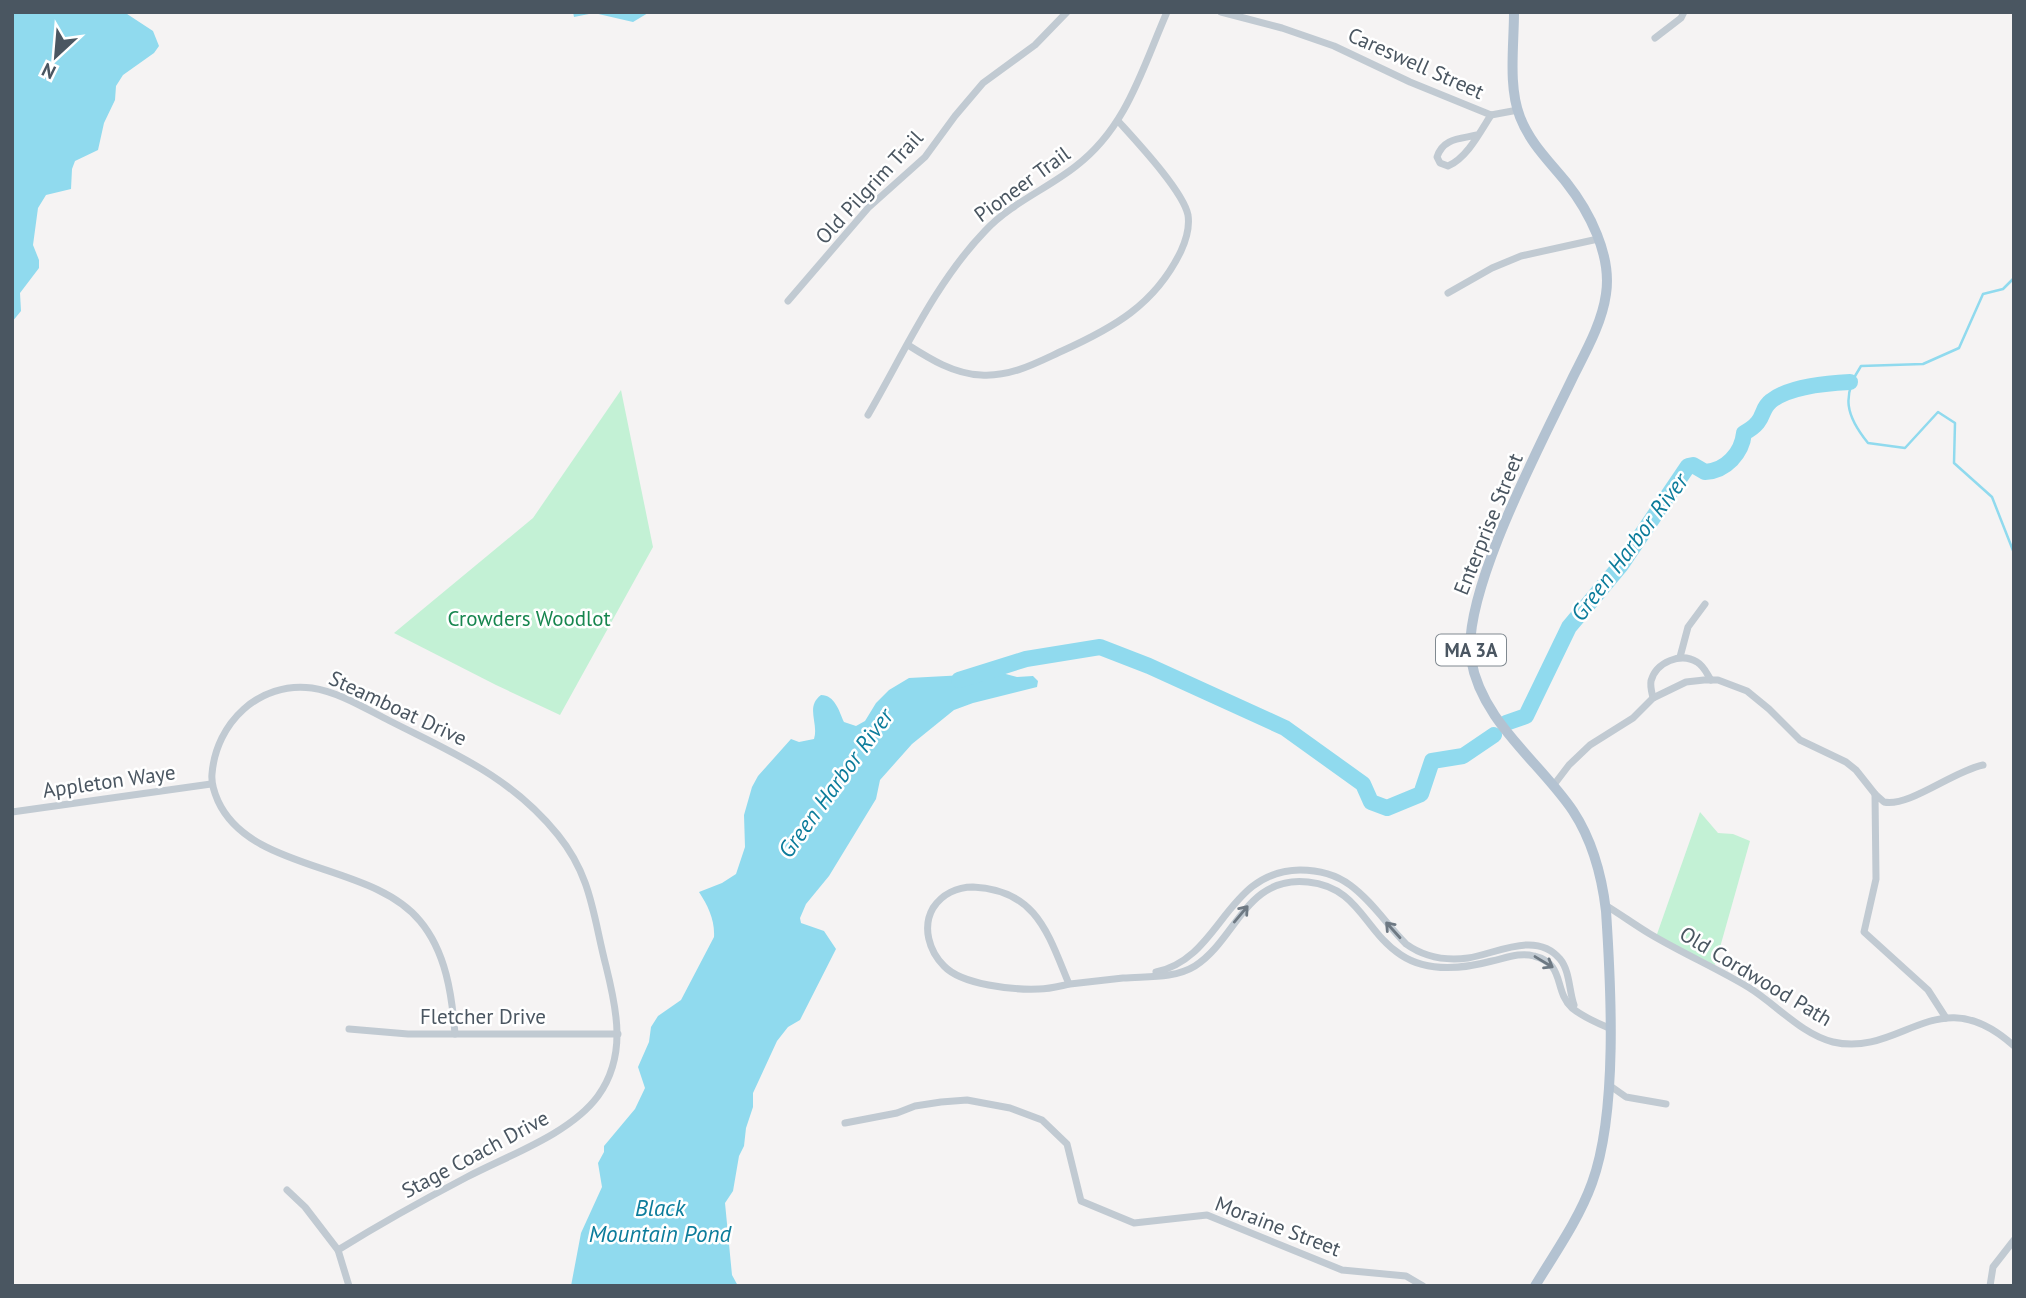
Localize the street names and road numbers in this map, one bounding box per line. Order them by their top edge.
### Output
street label: Careswell Street [1344,21,1488,105]
street label: Old Pilgrim Trail [809,125,929,249]
street label: Pioneer Trail [969,140,1075,228]
street label: Enterprise Street [1447,449,1529,599]
road number: MA 3A [1436,635,1506,666]
street label: Steamboat Drive [325,664,471,752]
street label: Appleton Waye [41,758,177,804]
street label: Old Cordwood Path [1675,920,1837,1032]
street label: Fletcher Drive [420,1003,546,1030]
street label: Stage Coach Drive [397,1104,553,1204]
street label: Moraine Street [1211,1190,1345,1262]

